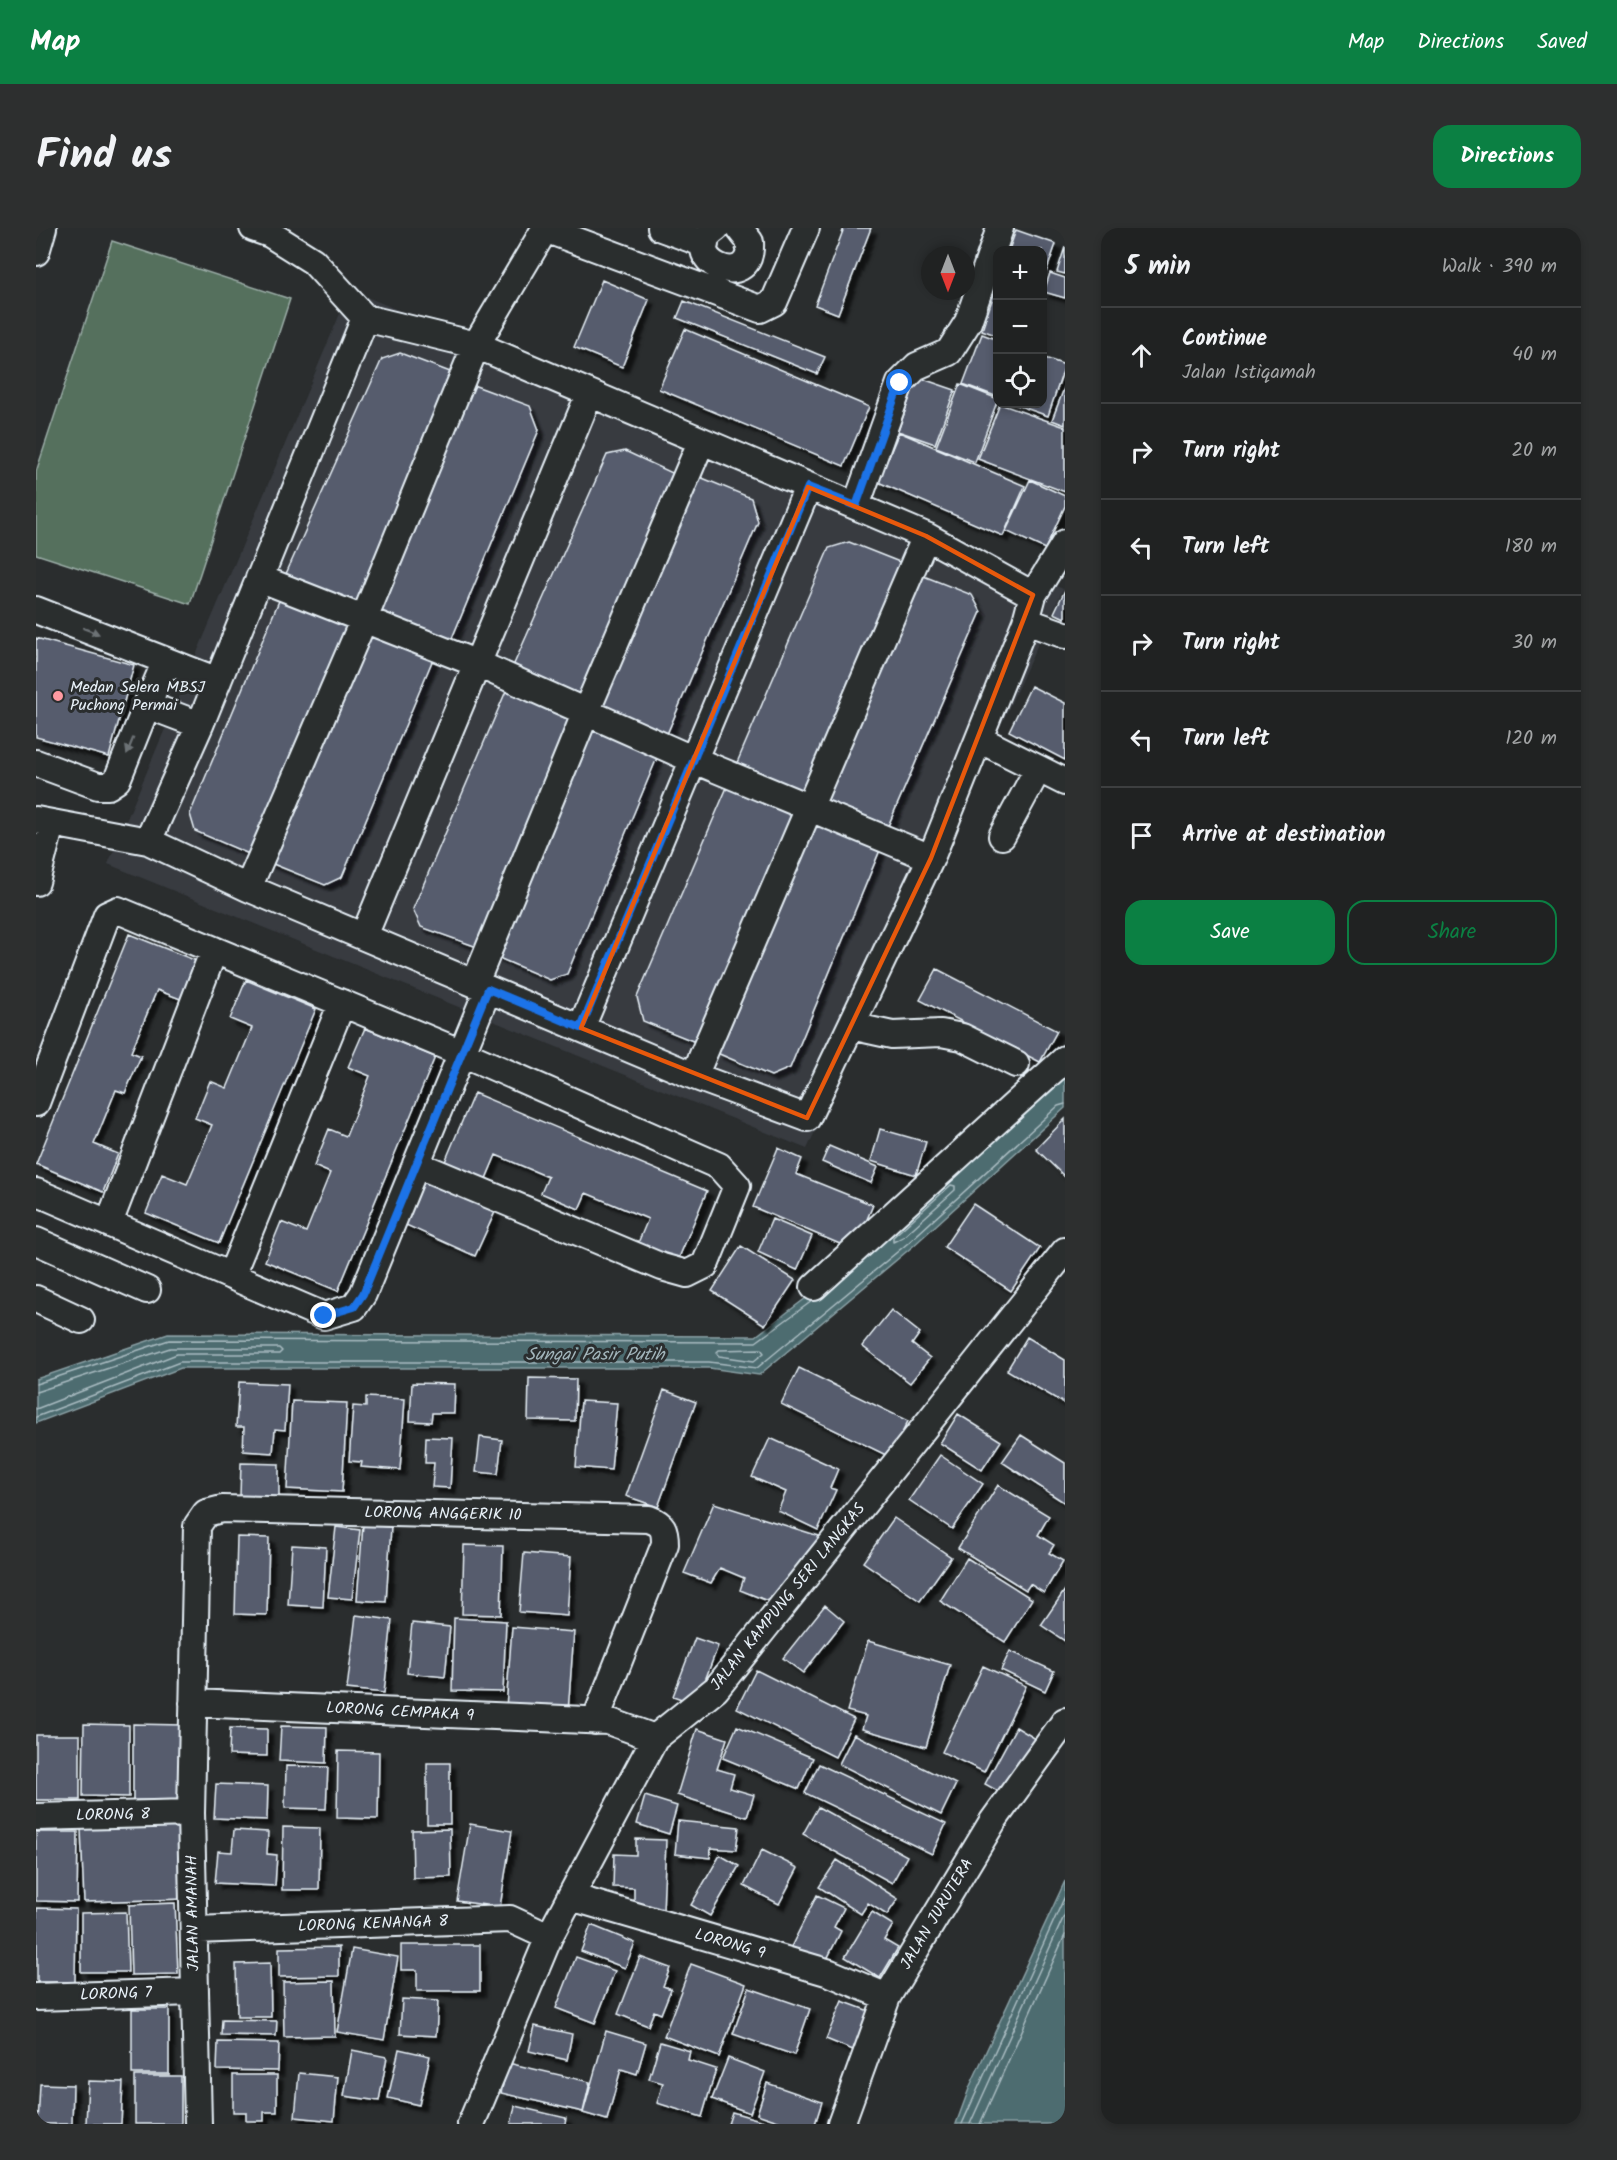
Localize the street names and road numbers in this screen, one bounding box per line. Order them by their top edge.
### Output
street label: JALAN KAMPUNG SERI LANGKAS [704,1497,872,1696]
street label: LORONG ANGGERIK 10 [364,1500,522,1528]
street label: LORONG CEMPAKA 9 [325,1696,475,1728]
street label: LORONG 8 [76,1802,151,1828]
street label: JALAN JURUTERA [894,1853,980,1974]
street label: JALAN AMANAH [179,1855,207,1971]
street label: LORONG KENANGA 8 [297,1909,449,1939]
street label: LORONG 9 [692,1922,768,1966]
street label: LORONG 7 [80,1980,153,2008]

